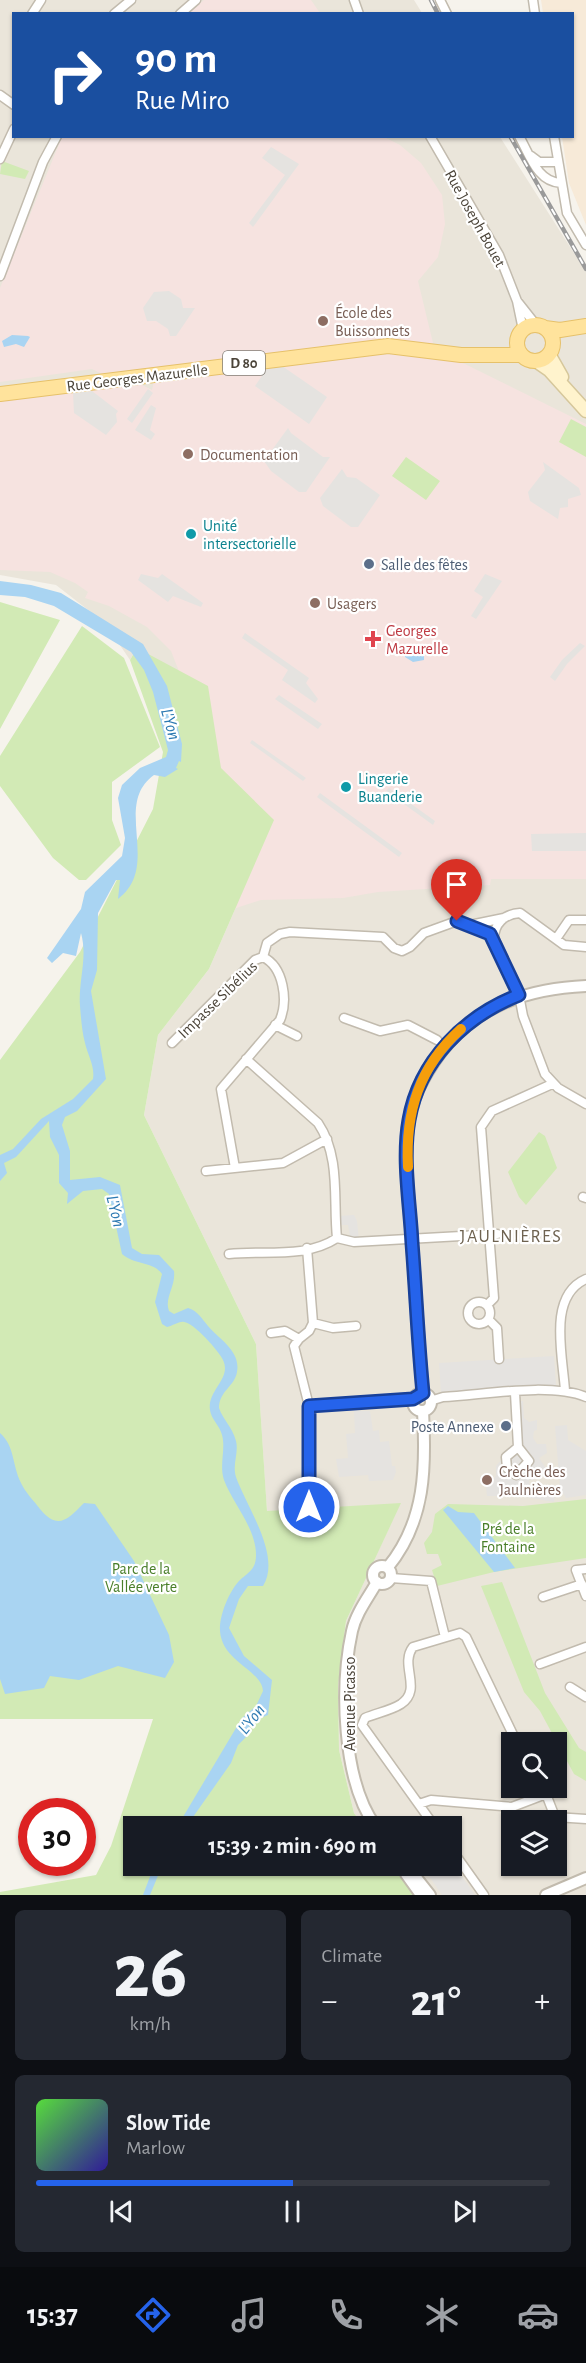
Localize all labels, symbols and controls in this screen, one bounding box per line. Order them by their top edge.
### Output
icon: right [36,36,114,114]
text: 90 m [135,38,217,80]
text: Rue Miro [135,87,230,114]
street label: Rue Joseph Bouet [442,167,508,270]
place label: École des Buissonnets [335,303,410,339]
marker: École des Buissonnets [316,314,330,328]
road number: D 80 [223,351,265,375]
street label: Rue Georges Mazurelle [66,361,209,395]
marker: Documentation [181,447,195,461]
place label: Documentation [200,447,298,463]
place label: Unité intersectorielle [203,518,296,552]
marker: Unité intersectorielle [184,527,198,541]
marker: Salle des fêtes [362,557,376,571]
place label: Salle des fêtes [381,557,468,573]
marker: Usagers [308,596,322,610]
place label: Usagers [327,596,377,612]
place label: Georges Mazurelle [386,623,448,657]
marker: Georges Mazurelle [364,630,382,648]
water label: L'Yon [157,706,183,742]
place label: Lingerie Buanderie [358,771,422,805]
marker: Lingerie Buanderie [339,780,353,794]
pin [431,859,482,921]
icon: arrive [440,868,473,901]
street label: Impasse Sibélius [175,958,260,1041]
water label: L'Yon [102,1193,128,1229]
district label: JAULNIÈRES [460,1225,562,1246]
place label: Poste Annexe [411,1419,494,1435]
marker: Poste Annexe [499,1419,513,1433]
place label: Crèche des Jaulnières [499,1464,566,1498]
marker: Crèche des Jaulnières [480,1473,494,1487]
position arrow [277,1475,341,1539]
park label: Pré de la Fontaine [481,1521,535,1555]
park label: Parc de la Vallée verte [105,1561,177,1595]
street label: Avenue Picasso [342,1657,358,1751]
water label: L'Yon [235,1701,269,1738]
map controls [501,1732,567,1876]
button: search [501,1732,567,1798]
speed limit sign: 30 [18,1798,96,1876]
button: layers [501,1810,567,1876]
text: 15:39 · 2 min · 690 m [208,1835,377,1857]
text: 26 [113,1934,187,2012]
text: Climate [322,1946,382,1966]
text: 21° [410,1979,461,2024]
text: − [322,1985,337,2018]
text: + [534,1985,550,2018]
text: km/h [130,2014,171,2034]
text: Slow Tide [126,2112,211,2134]
text: Marlow [126,2138,185,2158]
icon: previous [105,2195,138,2228]
icon: pause [276,2195,309,2228]
icon: next [448,2195,481,2228]
icon: directions [132,2294,174,2336]
icon: music [228,2294,270,2336]
icon: phone [325,2294,367,2336]
icon: climate [421,2294,463,2336]
icon: car [517,2294,559,2336]
text: 15:37 [27,2301,78,2328]

